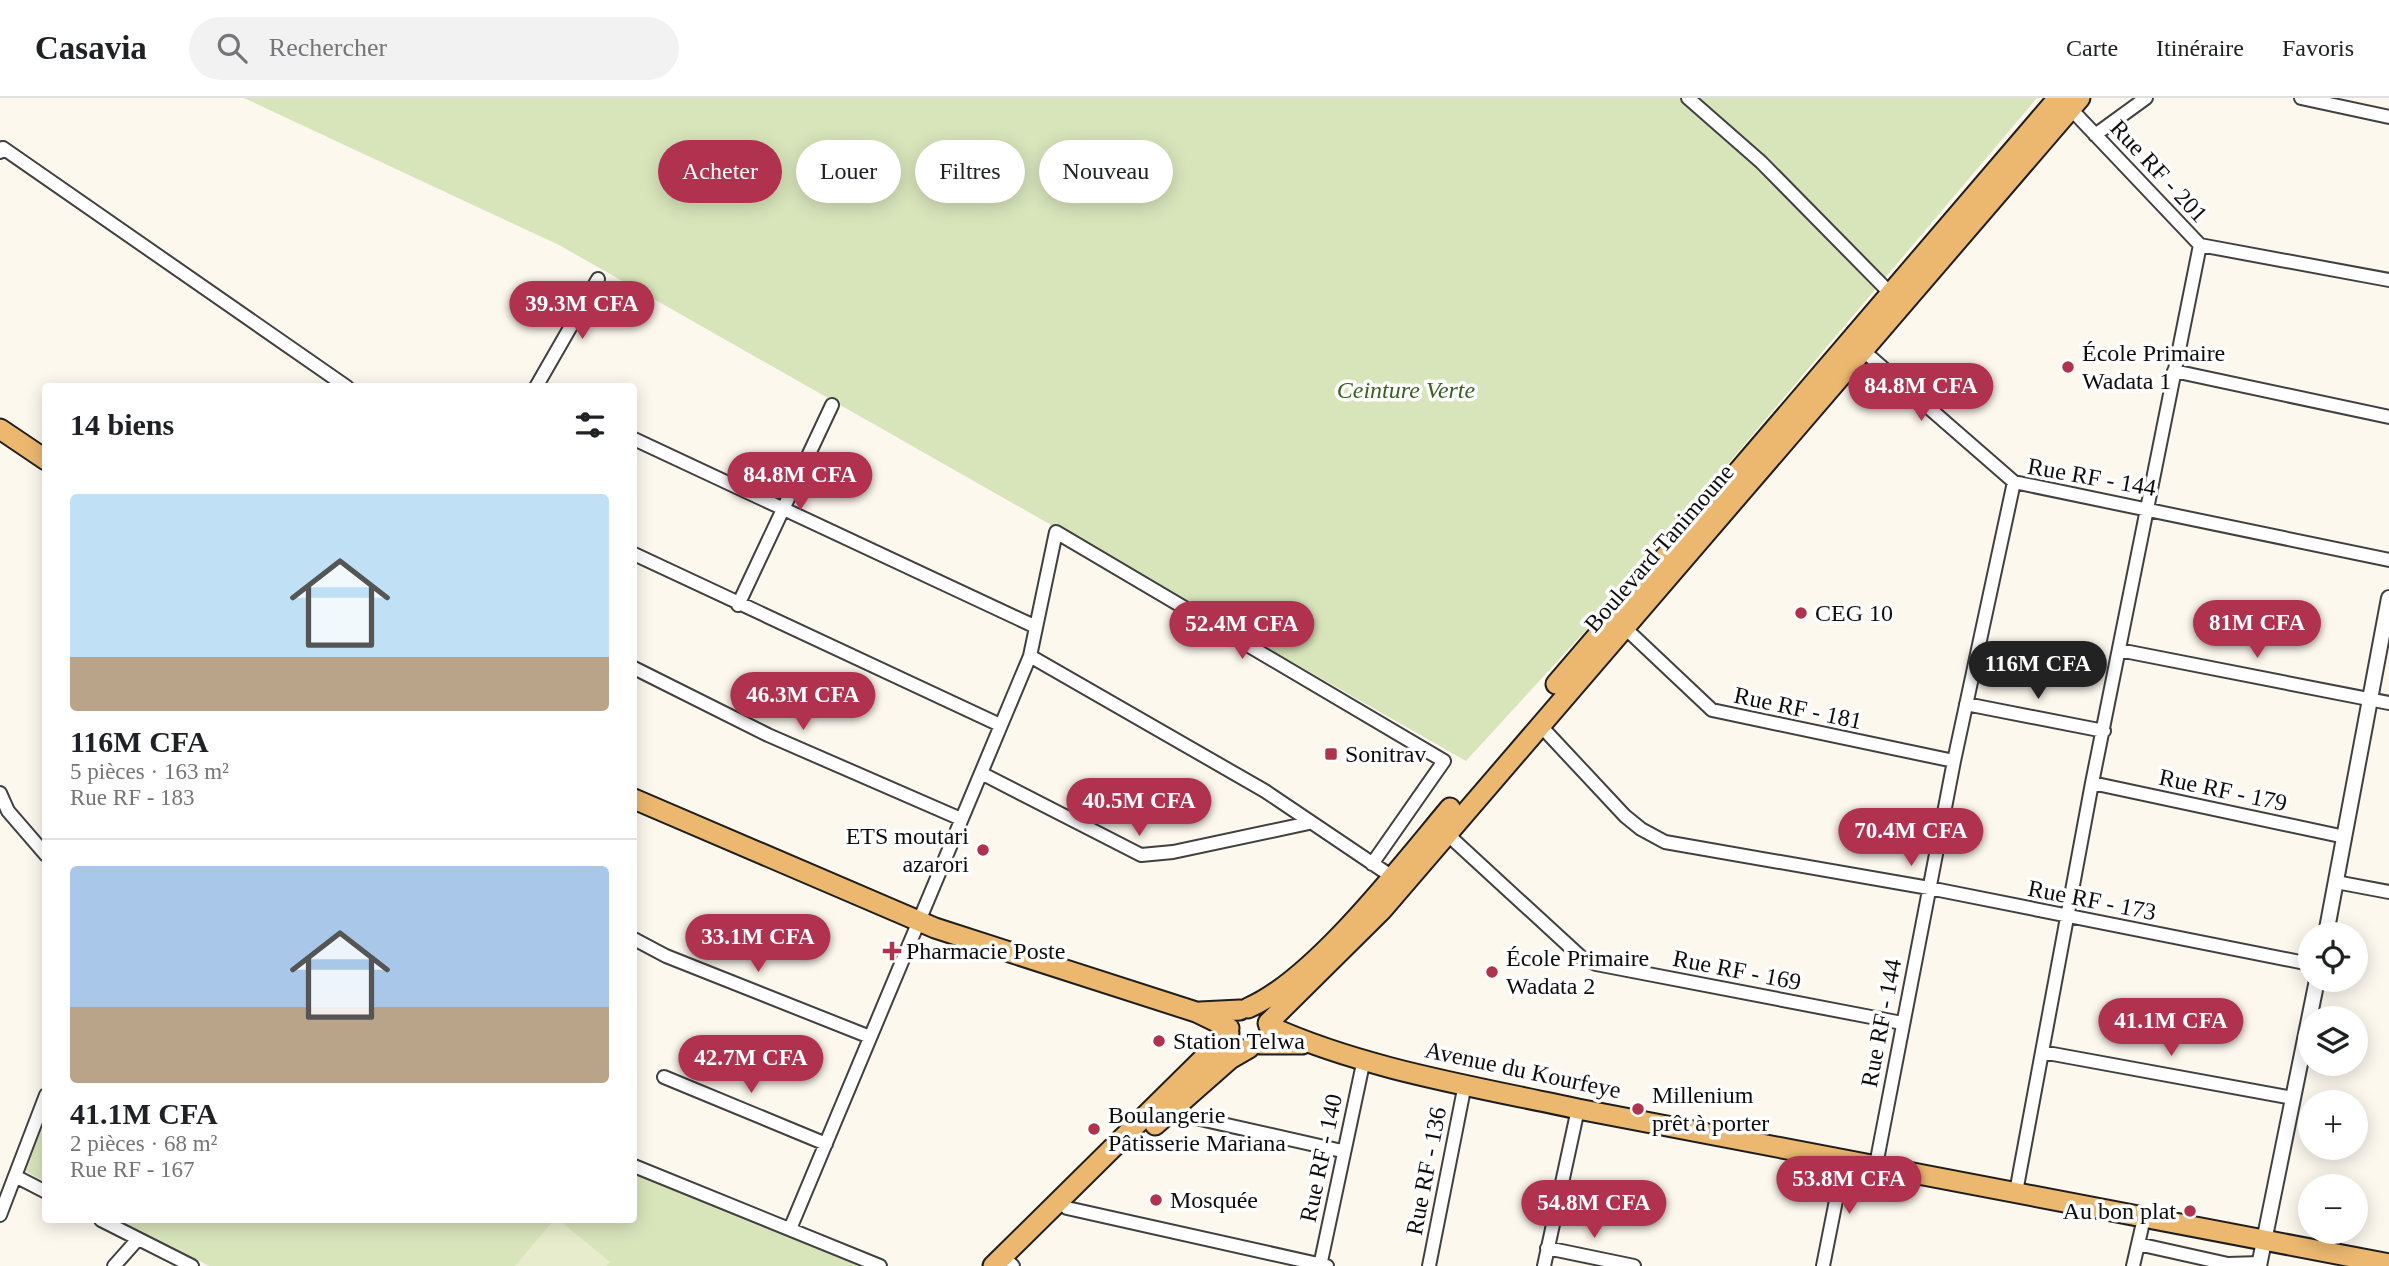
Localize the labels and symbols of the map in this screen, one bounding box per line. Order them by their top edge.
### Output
street label: Rue RF - 201 [2105,115,2213,227]
pin: 39.3M CFA [502,282,662,341]
place label: École Primaire Wadata 1 [2082,340,2225,394]
marker: École Primaire Wadata 1 [2060,359,2076,375]
pin: 84.8M CFA [1841,364,2001,423]
park label: Ceinture Verte [1337,377,1476,403]
pin: 84.8M CFA [720,452,880,512]
street label: Rue RF - 144 [2026,453,2158,501]
street label: Boulevard Tanimoune [1579,459,1739,637]
place label: CEG 10 [1815,600,1893,626]
pin: 81M CFA [2192,601,2322,660]
pin: 52.4M CFA [1162,602,1322,661]
marker: CEG 10 [1793,605,1809,621]
pin: 116M CFA [1966,642,2110,701]
pin: 46.3M CFA [723,672,883,732]
street label: Rue RF - 181 [1732,682,1864,734]
place label: Sonitrav [1345,741,1426,767]
marker: Sonitrav [1323,746,1339,762]
street label: Rue RF - 179 [2157,764,2289,816]
pin: 40.5M CFA [1059,778,1219,838]
pin: 70.4M CFA [1831,808,1991,868]
place label: ETS moutari azarori [846,823,969,877]
marker: ETS moutari azarori [975,842,991,858]
street label: Rue RF - 173 [2026,875,2158,925]
pin: 33.1M CFA [678,914,838,974]
place label: Pharmacie Poste [906,938,1065,964]
marker: Pharmacie Poste [884,943,900,959]
place label: École Primaire Wadata 2 [1506,945,1649,999]
street label: Rue RF - 169 [1671,945,1803,995]
street label: Rue RF - 144 [1856,957,1906,1089]
marker: École Primaire Wadata 2 [1484,964,1500,980]
pin: 41.1M CFA [2091,998,2251,1058]
place label: Station Telwa [1173,1028,1305,1054]
marker: Station Telwa [1151,1033,1167,1049]
pin: 42.7M CFA [671,1035,831,1095]
street label: Avenue du Kourfeye [1423,1037,1623,1103]
place label: Millenium prêt à porter [1652,1082,1769,1136]
street label: Rue RF - 140 [1295,1092,1347,1224]
marker: Millenium prêt à porter [1630,1101,1646,1117]
place label: Boulangerie Pâtisserie Mariana [1108,1102,1286,1156]
street label: Rue RF - 136 [1401,1105,1451,1237]
marker: Boulangerie Pâtisserie Mariana [1086,1121,1102,1137]
pin: 53.8M CFA [1769,1156,1929,1216]
pin: 54.8M CFA [1514,1180,1674,1240]
place label: Mosquée [1170,1187,1258,1213]
marker: Mosquée [1148,1192,1164,1208]
place label: Au bon plat [2063,1198,2176,1224]
marker: Au bon plat [2182,1203,2198,1219]

